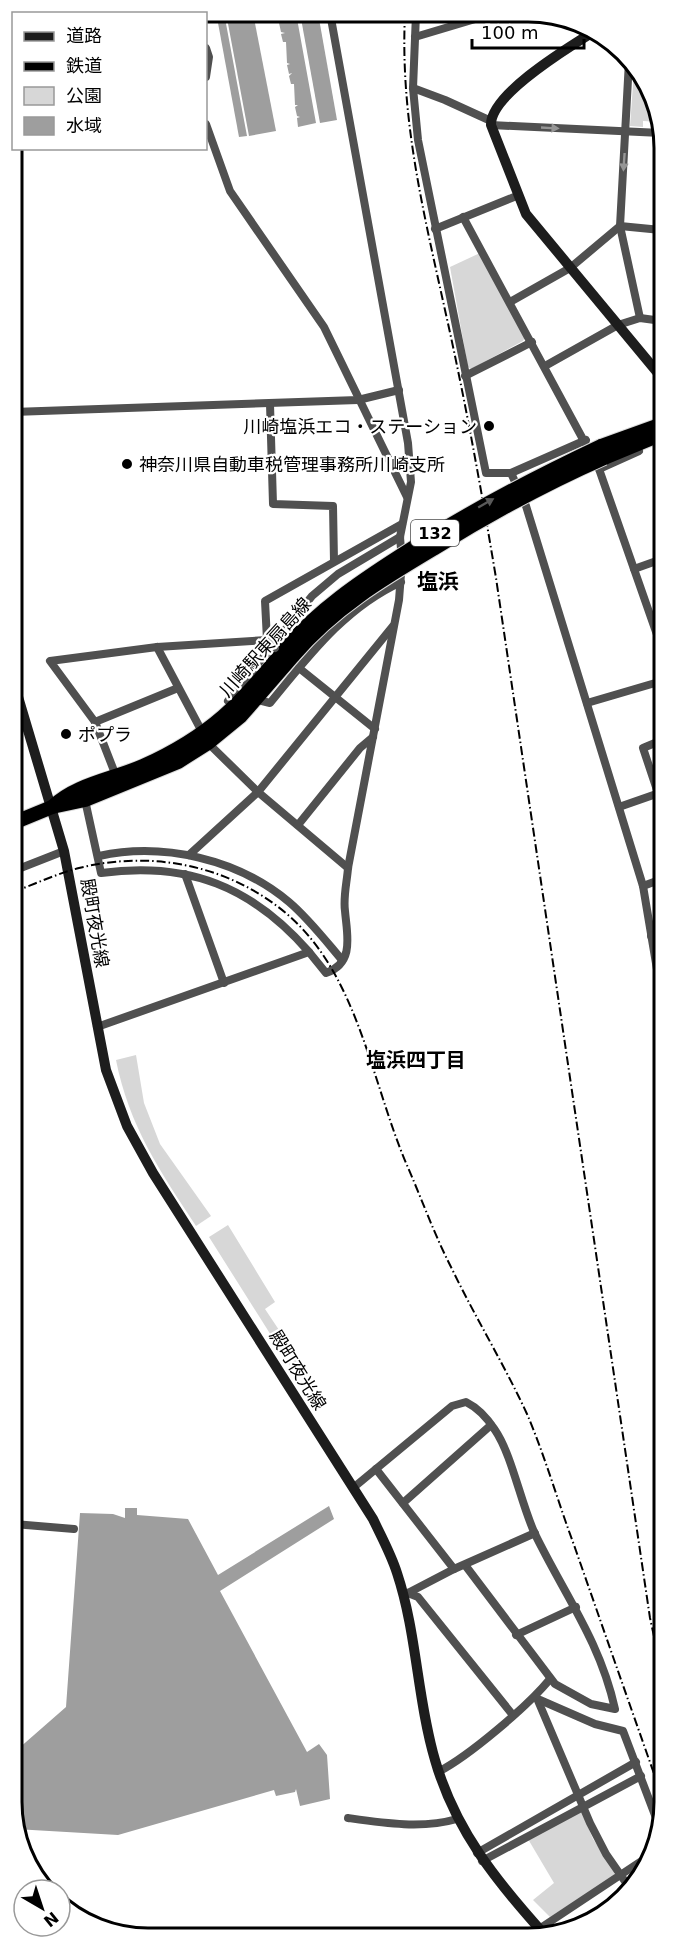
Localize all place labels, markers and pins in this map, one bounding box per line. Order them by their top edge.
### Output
place label: 川崎塩浜エコ・ステーション [243,416,477,437]
marker: 川崎塩浜エコ・ステーション [482,419,496,433]
place label: 神奈川県自動車税管理事務所川崎支所 [139,454,445,475]
marker: 神奈川県自動車税管理事務所川崎支所 [120,457,134,471]
place label: ポプラ [78,724,132,745]
marker: ポプラ [59,727,73,741]

